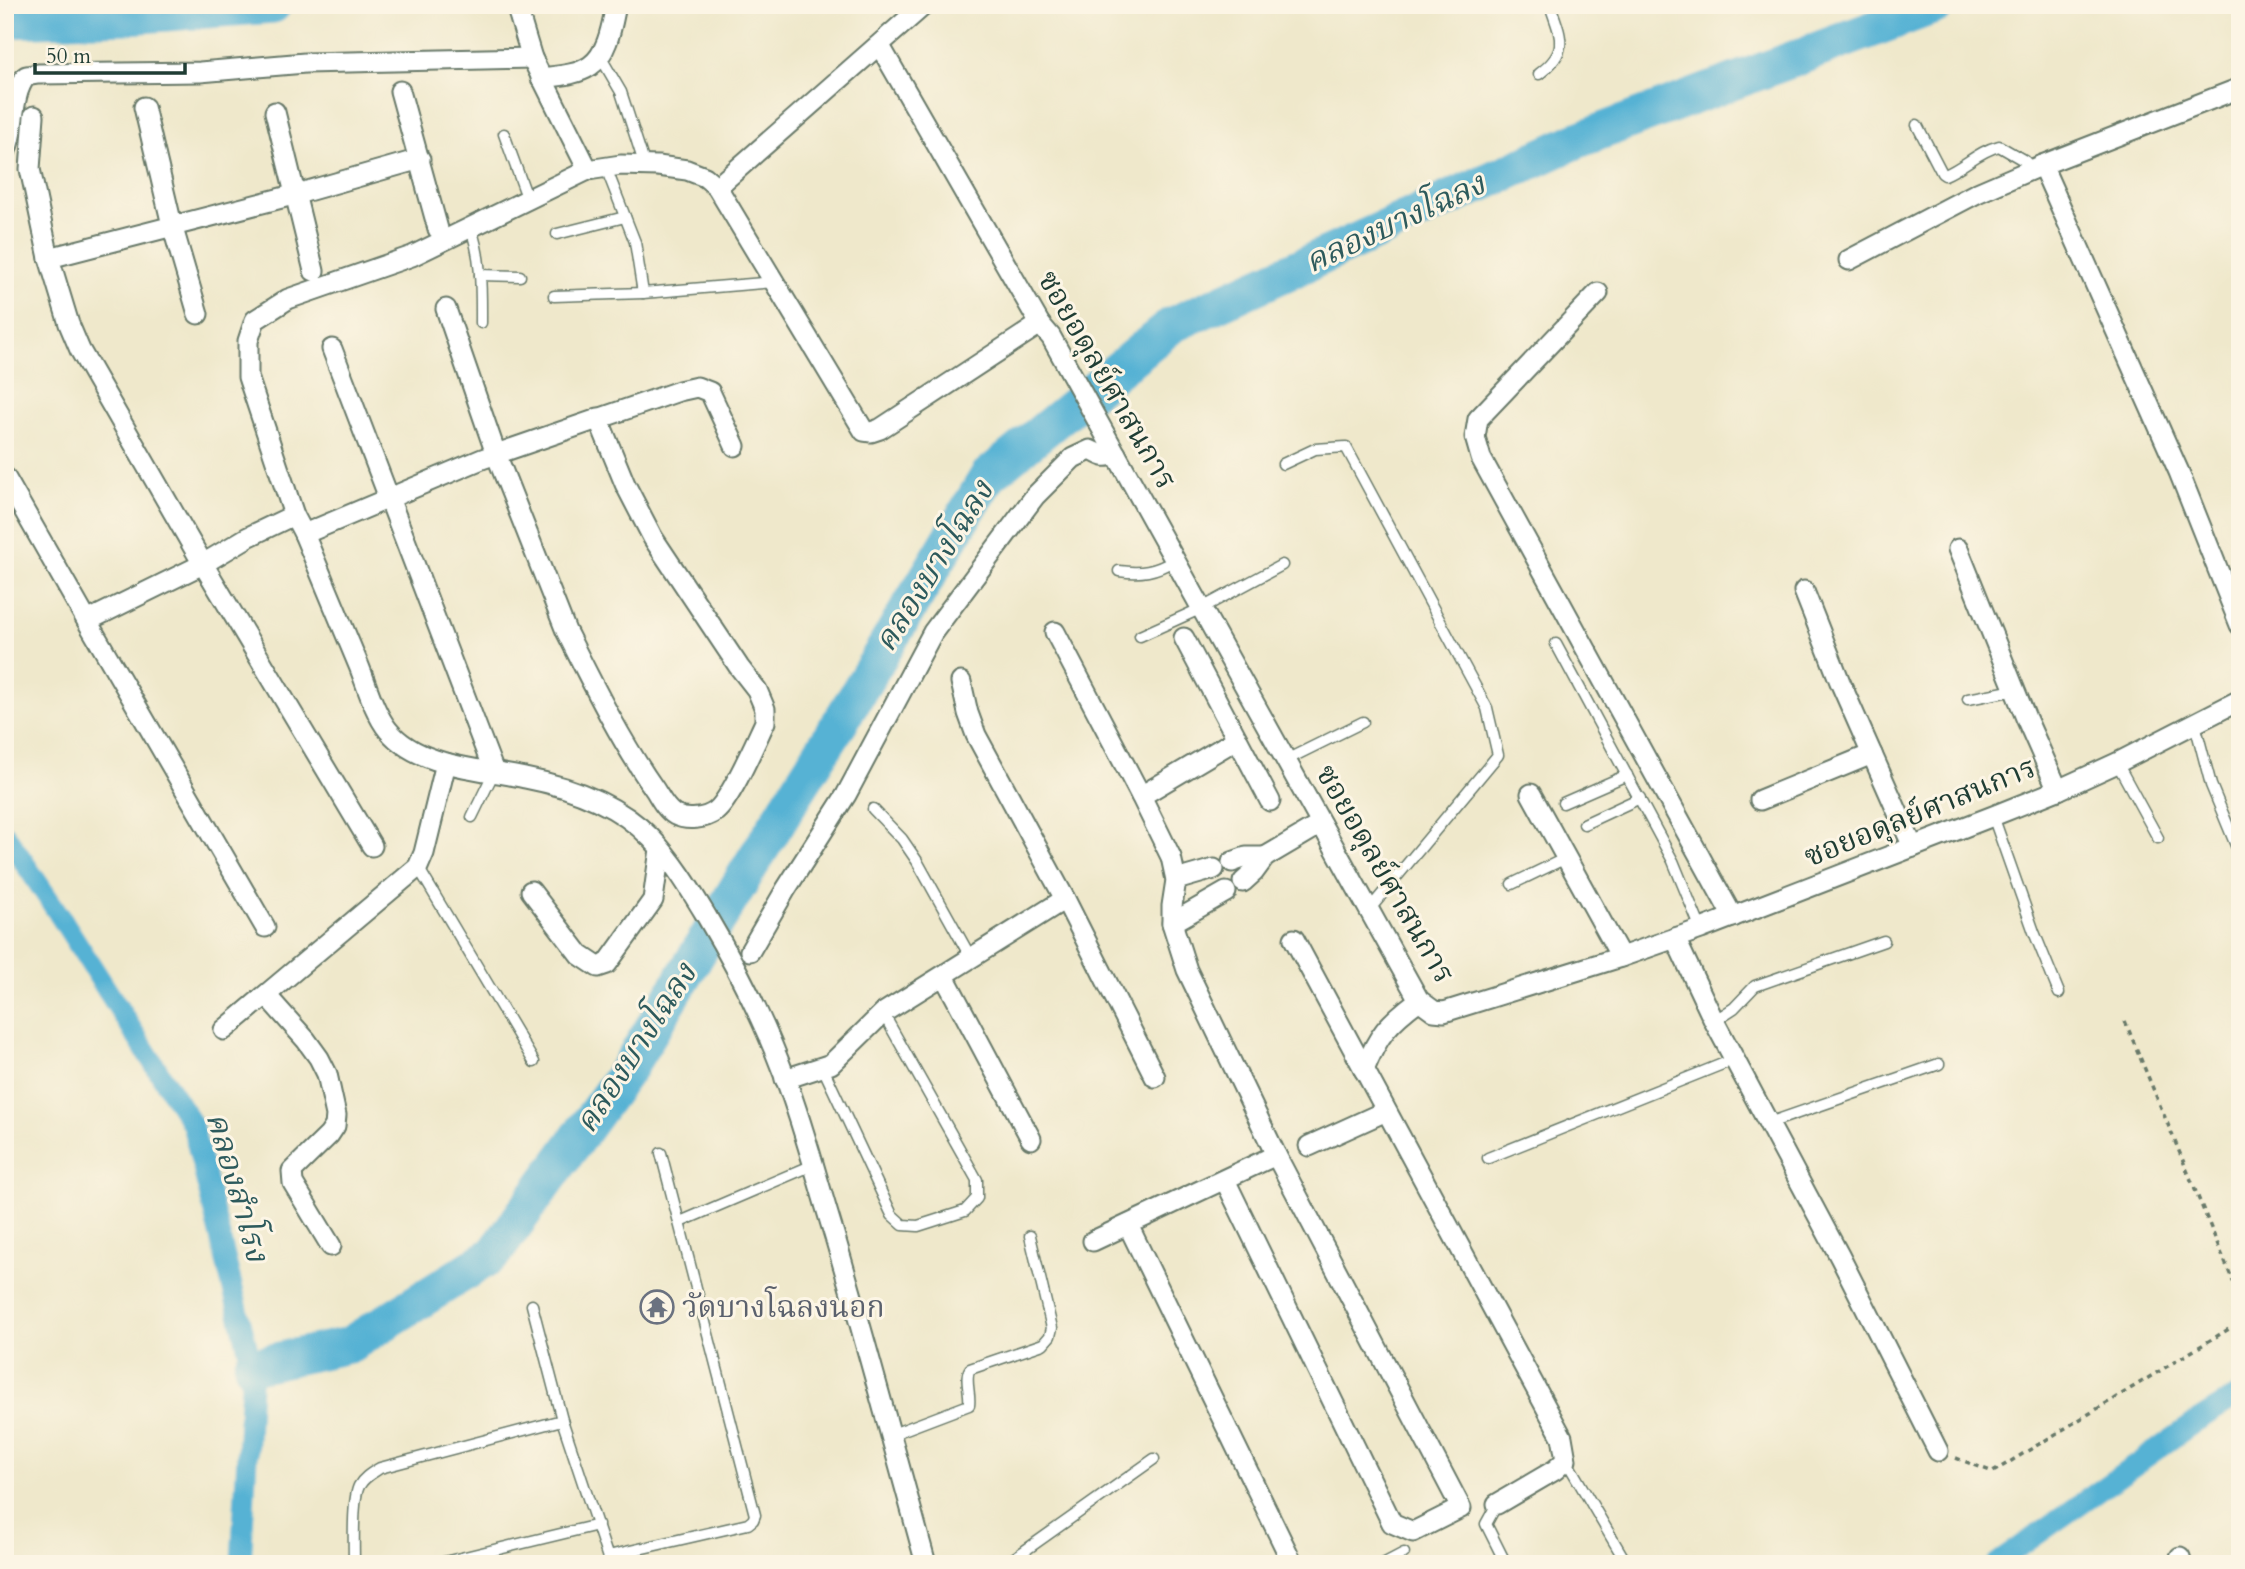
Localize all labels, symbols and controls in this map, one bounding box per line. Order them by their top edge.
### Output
scale bar [35,32,186,76]
text: 50 m [46,42,91,71]
water label: คลองบางโฉลง [1297,161,1493,284]
street label: ซอยอดุลย์ศาสนการ [1028,263,1186,497]
water label: คลองบางโฉลง [863,471,1005,660]
street label: ซอยอดุลย์ศาสนการ [1798,747,2042,877]
street label: ซอยอดุลย์ศาสนการ [1306,757,1464,991]
water label: คลองบางโฉลง [564,953,708,1141]
water label: คลองสำโรง [195,1107,281,1268]
place label: วัดบางโฉลงนอก [682,1286,885,1328]
temple icon: วัดบางโฉลงนอก [638,1288,676,1326]

